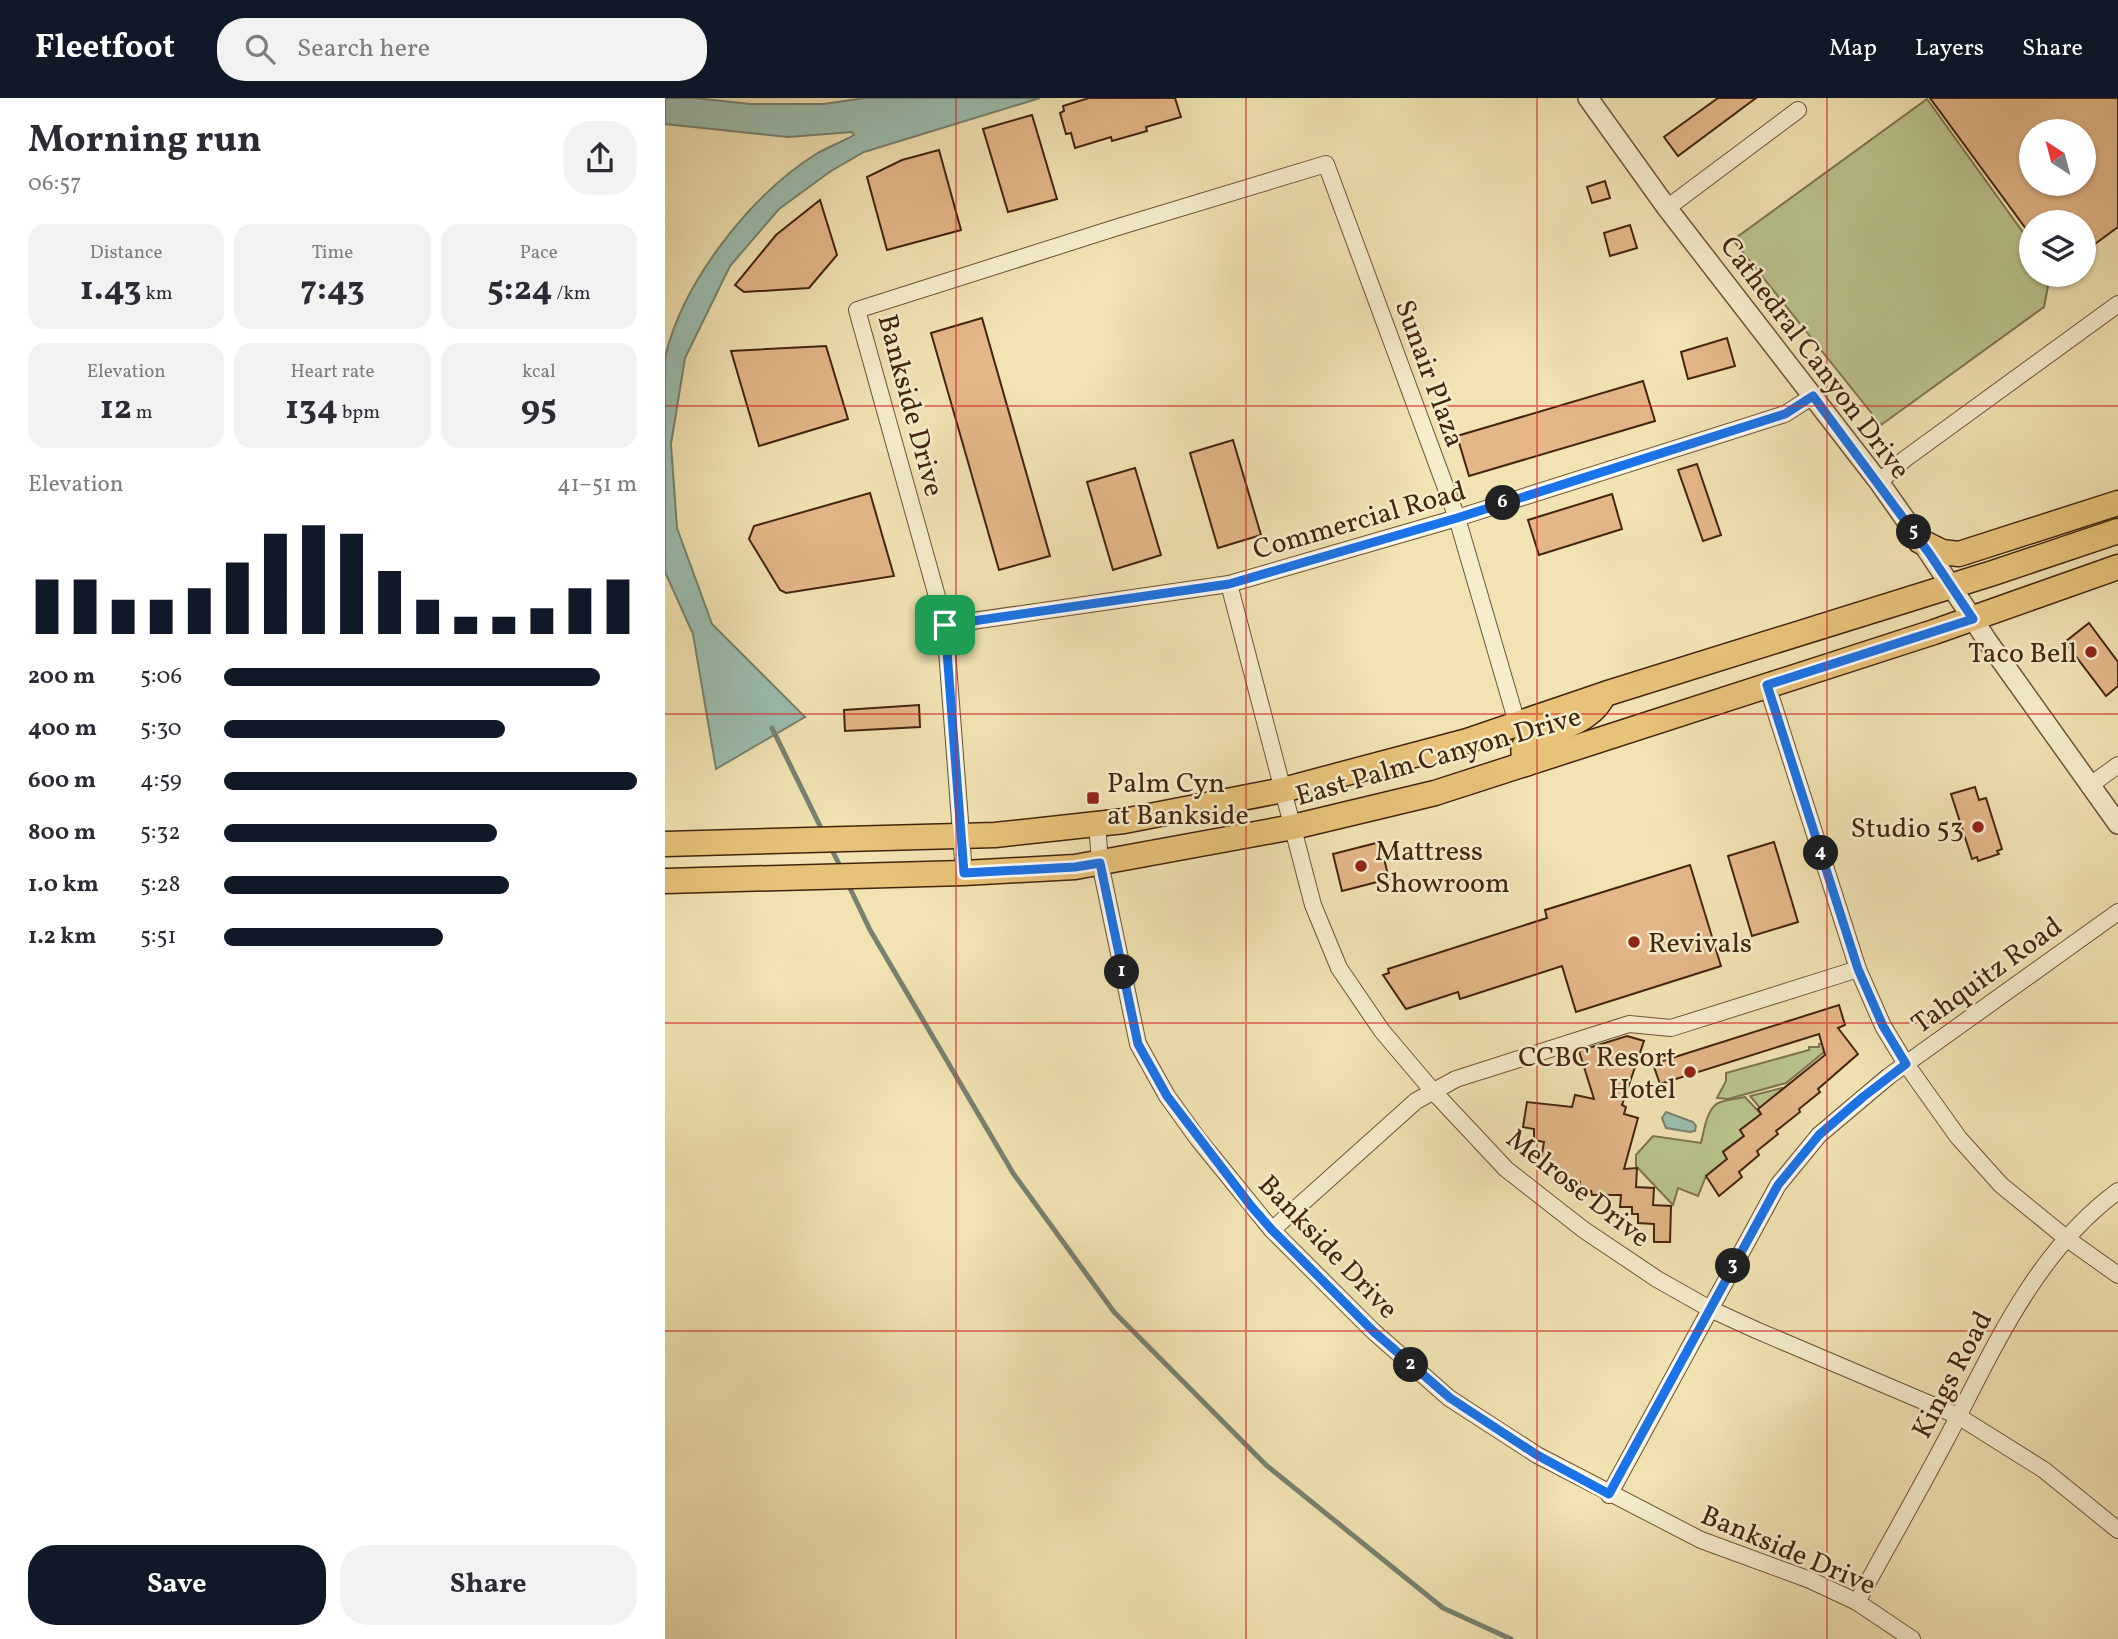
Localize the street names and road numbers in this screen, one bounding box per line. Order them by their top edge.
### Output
street label: Cathedral Canyon Drive [1710,229,1918,488]
street label: Sunair Plaza [1384,295,1473,453]
street label: Bankside Drive [867,310,953,501]
street label: Commercial Road [1249,472,1471,570]
street label: East Palm Canyon Drive [1291,698,1586,817]
street label: Tahquitz Road [1904,908,2071,1044]
street label: Melrose Drive [1497,1120,1658,1258]
street label: Bankside Drive [1248,1167,1406,1328]
street label: Kings Road [1903,1305,2003,1446]
street label: Bankside Drive [1694,1497,1882,1606]

